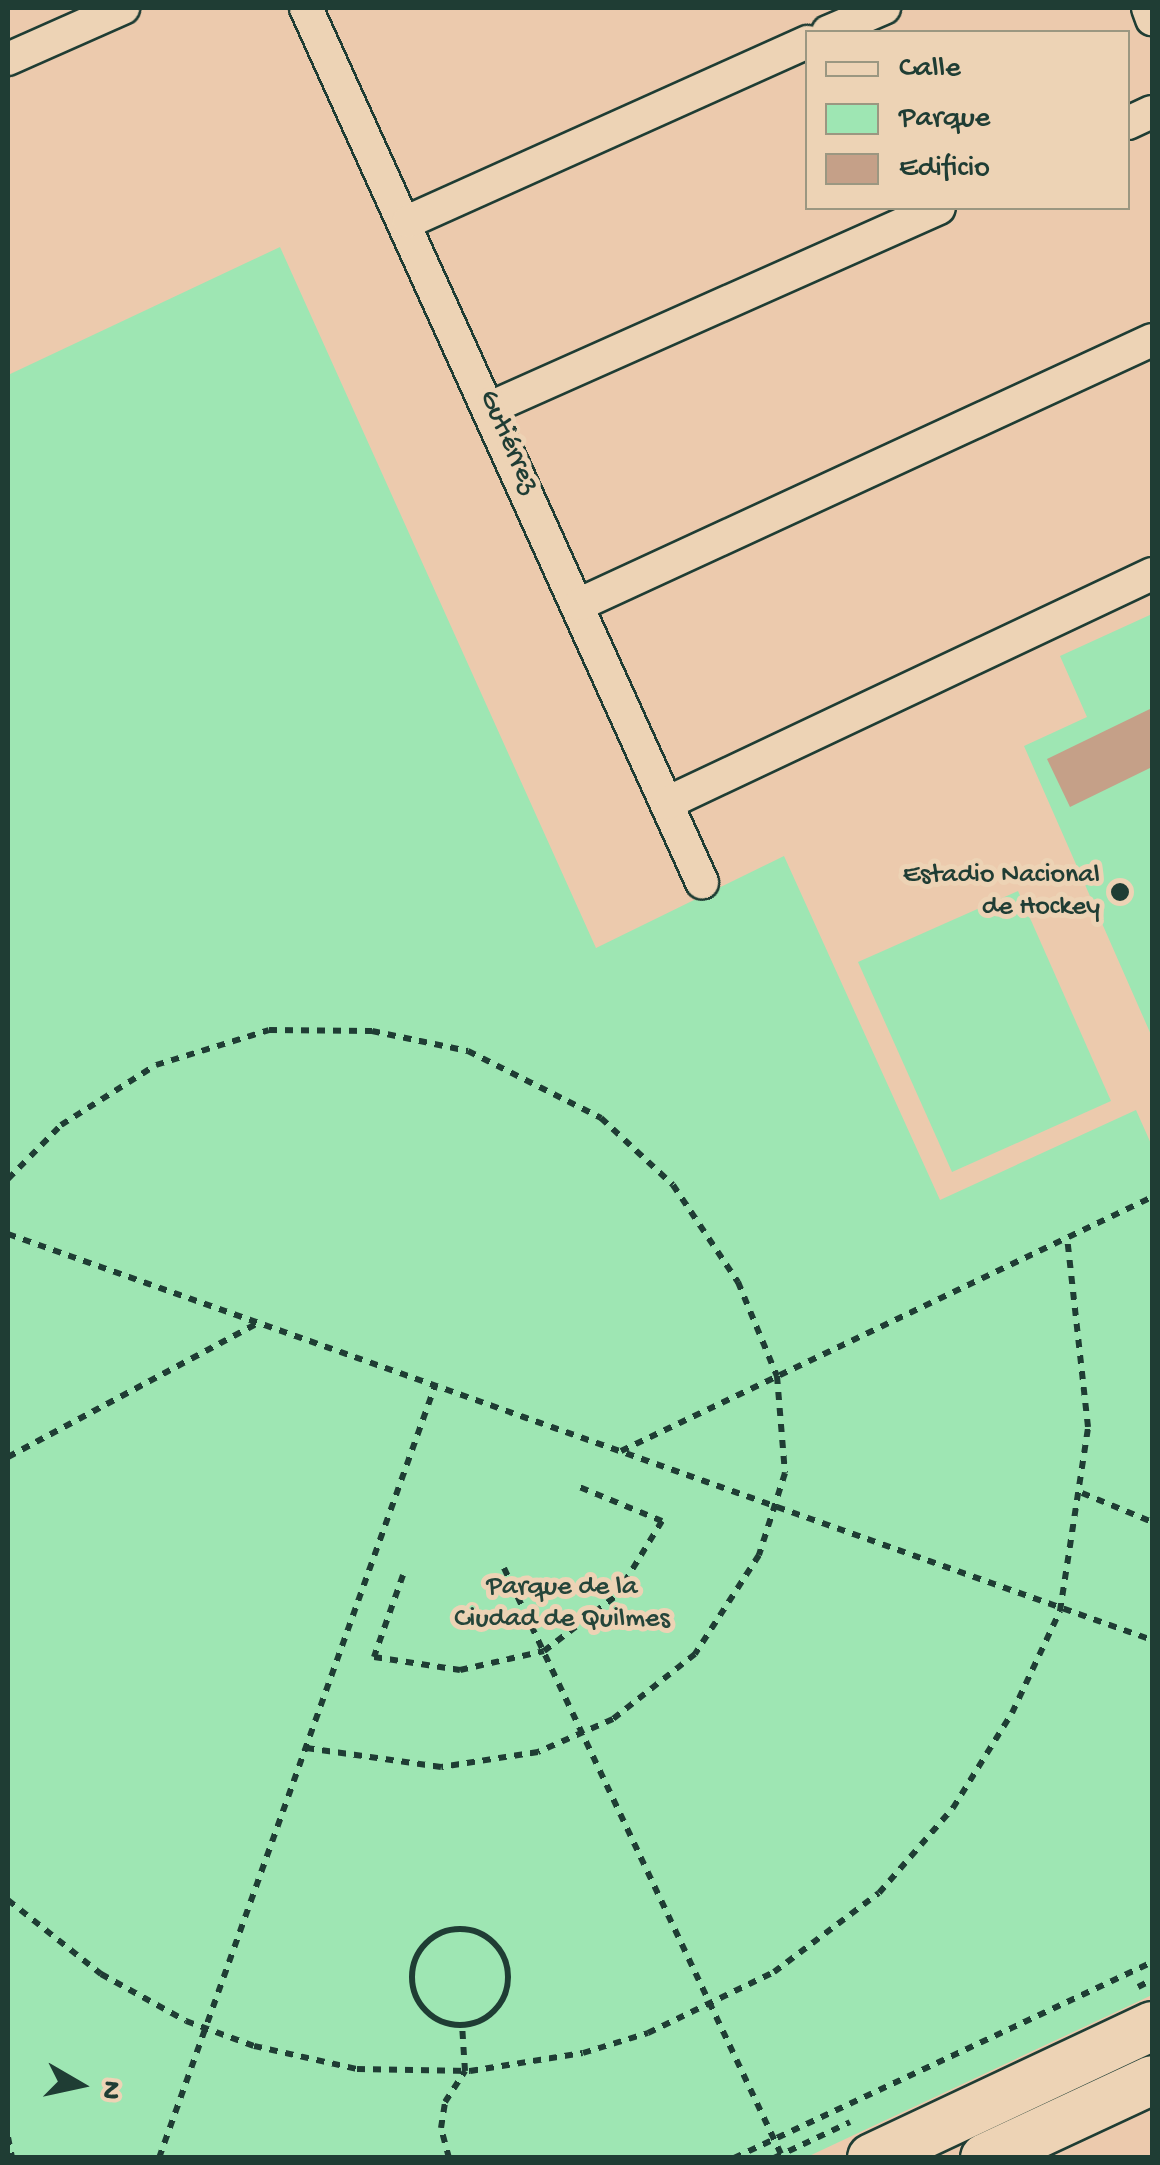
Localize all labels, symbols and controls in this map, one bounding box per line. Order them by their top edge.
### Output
legend [805,30,1130,210]
text: Calle [899,52,961,87]
text: Parque [899,102,990,137]
text: Edificio [899,152,990,187]
street label: Gutiérrez [470,385,546,499]
place label: Estadio Nacional de Hockey [903,859,1100,925]
marker: Estadio Nacional de Hockey [1109,881,1131,903]
park label: Parque de la Ciudad de Quilmes [454,1571,670,1637]
north arrow [30,2035,130,2135]
text: N [92,2078,128,2101]

